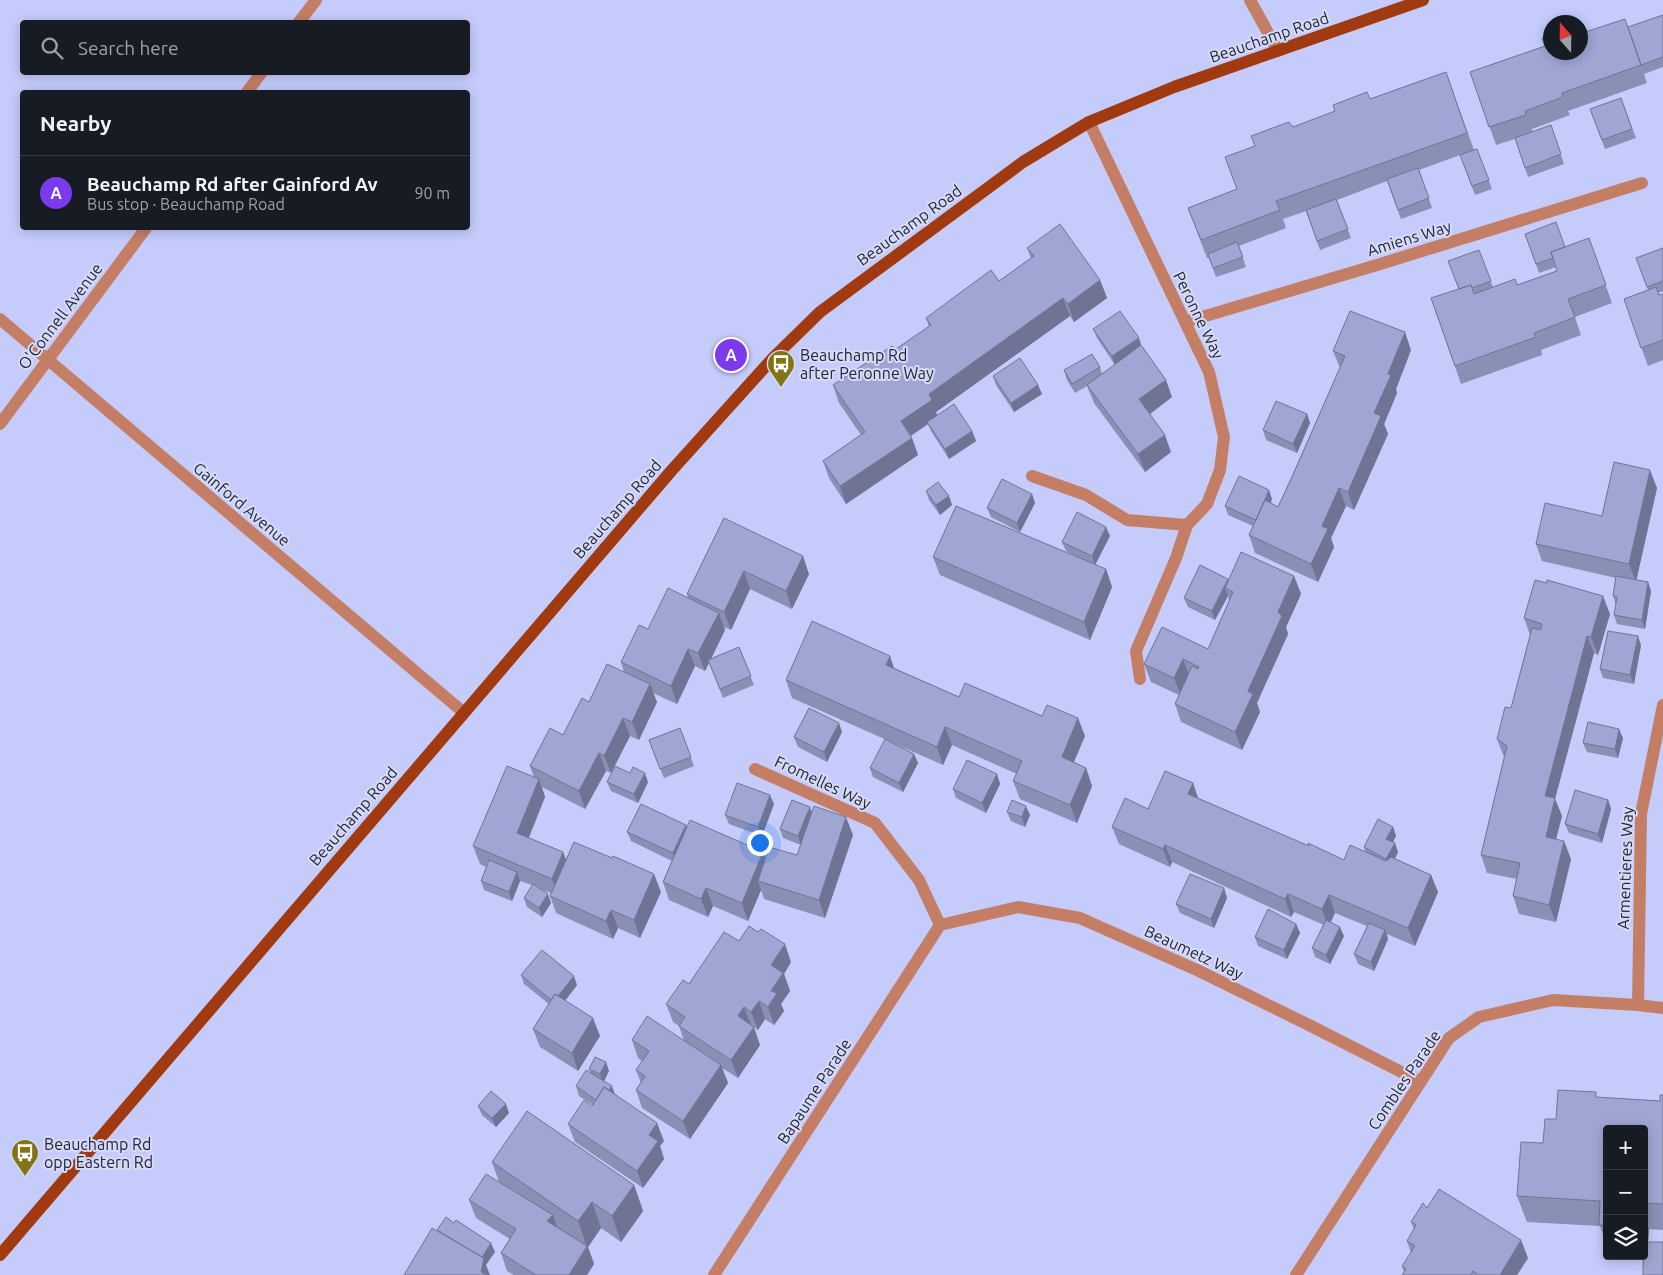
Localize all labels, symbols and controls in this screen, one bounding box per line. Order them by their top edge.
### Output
street label: Beauchamp Road [1207,8,1331,66]
north arrow [1543,15,1588,60]
search box [20,20,470,75]
icon: search [38,34,66,62]
text: Search here [78,37,178,59]
text: Nearby [40,111,111,135]
text: Beauchamp Rd after Gainford Av [87,173,378,195]
street label: Beauchamp Road [853,181,965,269]
text: A [50,184,62,202]
text: 90 m [414,184,450,202]
text: Bus stop · Beauchamp Road [87,195,285,213]
street label: Amiens Way [1365,217,1454,259]
street label: O'Connell Avenue [14,259,106,373]
street label: Peronne Way [1170,269,1228,362]
pin: A [715,336,747,374]
place label: Beauchamp Rd after Peronne Way [800,346,934,382]
bus stop icon: Beauchamp Rd after Peronne Way [766,349,796,388]
street label: Beauchamp Road [569,456,665,562]
street label: Gainford Avenue [190,458,294,550]
street label: Fromelles Way [772,752,874,812]
street label: Beauchamp Road [305,763,401,869]
street label: Armentieres Way [1614,806,1636,930]
your location [747,830,773,856]
street label: Beaumetz Way [1142,921,1246,983]
street label: Combles Parade [1364,1027,1444,1133]
street label: Bapaume Parade [773,1035,855,1147]
map controls [1603,1125,1648,1260]
button: + [1603,1125,1648,1170]
place label: Beauchamp Rd opp Eastern Rd [44,1135,153,1171]
bus stop icon: Beauchamp Rd opp Eastern Rd [10,1138,40,1177]
button: − [1603,1170,1648,1215]
button: layers [1603,1215,1648,1260]

